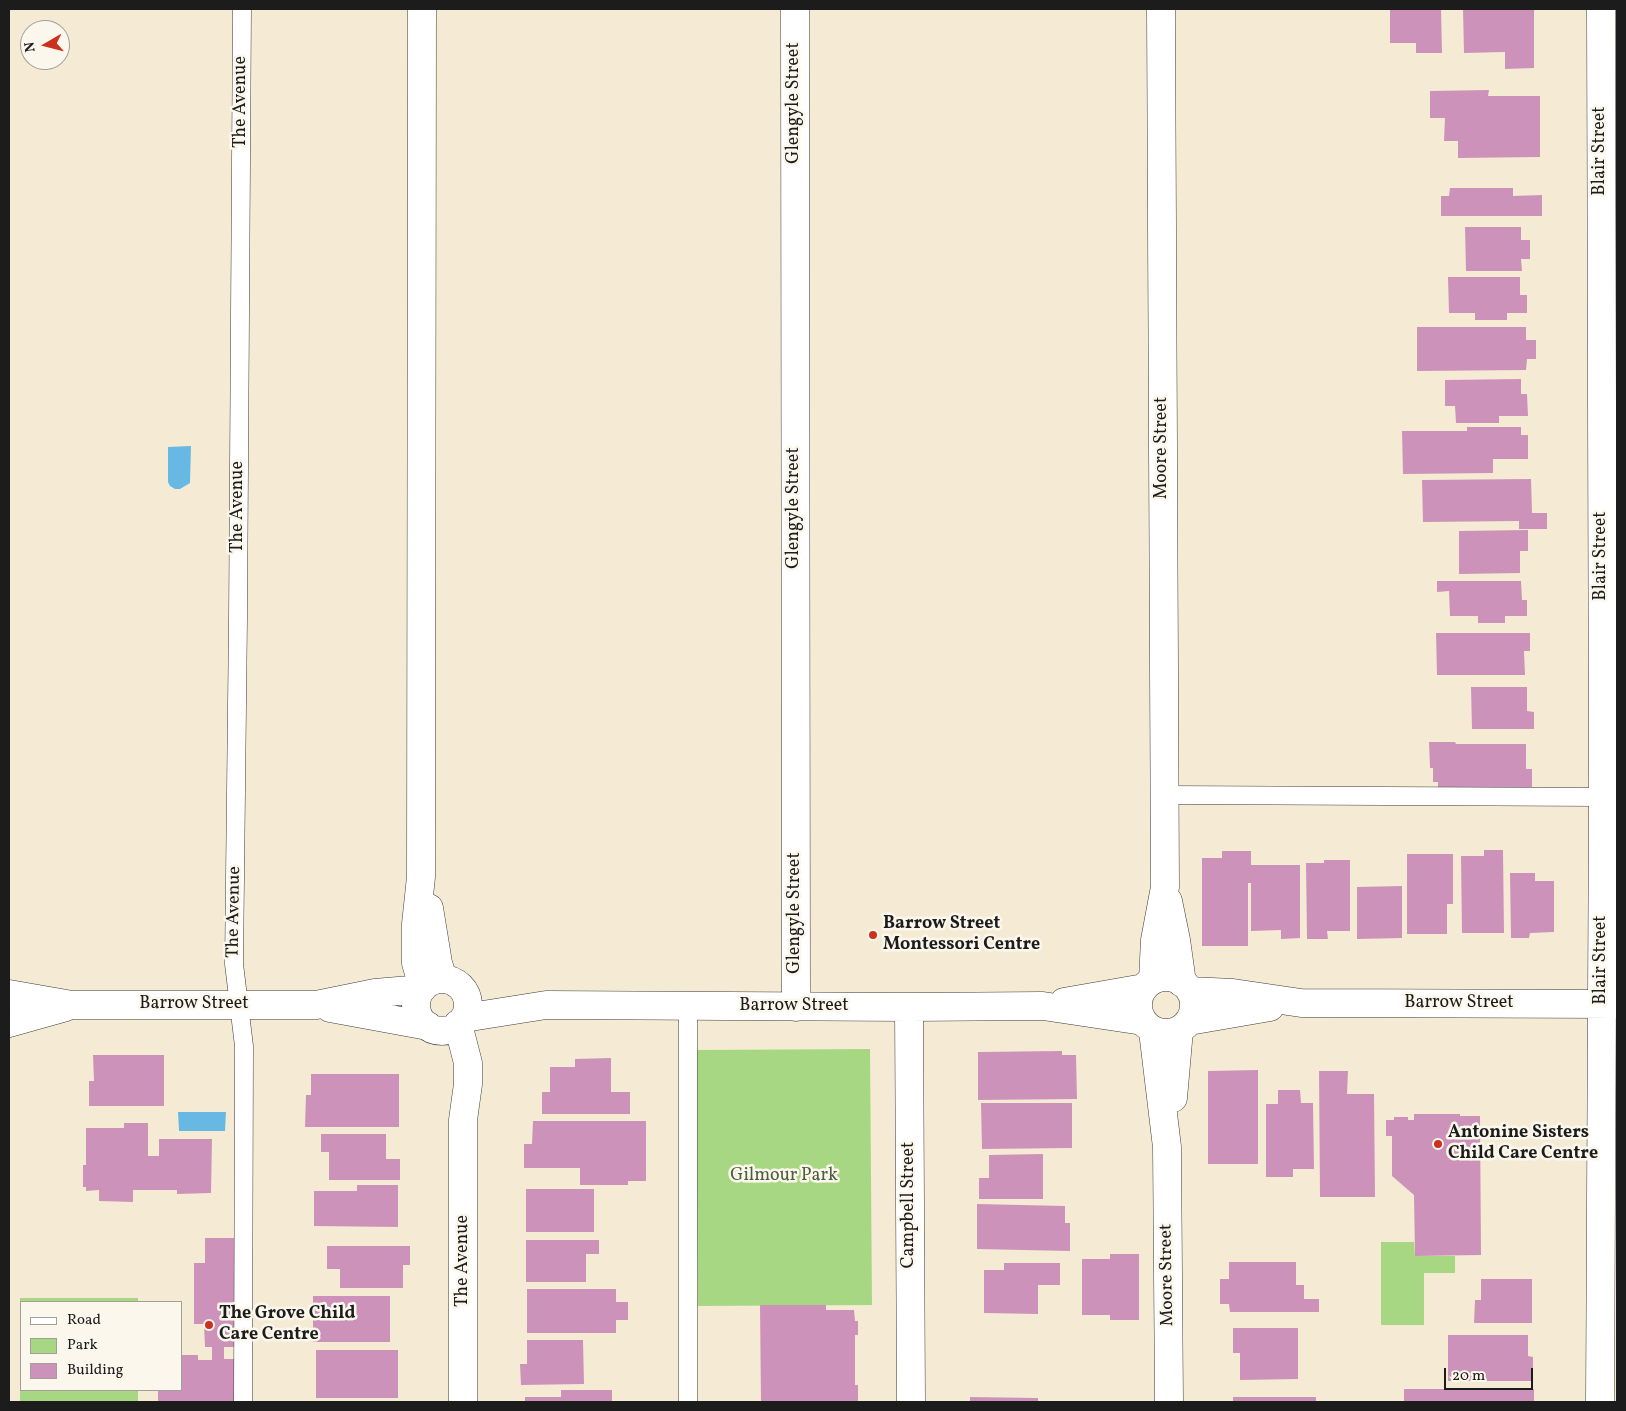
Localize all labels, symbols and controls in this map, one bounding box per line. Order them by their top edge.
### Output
north arrow [20,20,70,70]
text: N [21,41,41,53]
street label: Glengyle Street [784,42,806,164]
street label: The Avenue [231,56,253,148]
street label: Blair Street [1590,106,1612,196]
street label: Moore Street [1152,397,1174,499]
street label: Glengyle Street [784,447,806,569]
street label: The Avenue [228,461,250,553]
street label: Blair Street [1591,511,1613,601]
street label: Glengyle Street [785,852,807,974]
street label: The Avenue [223,866,247,958]
place label: Barrow Street Montessori Centre [883,914,1040,956]
street label: Blair Street [1591,915,1613,1005]
marker: Barrow Street Montessori Centre [867,929,879,941]
street label: Barrow Street [1404,993,1514,1015]
street label: Barrow Street [139,994,249,1016]
street label: Barrow Street [739,996,849,1018]
place label: Antonine Sisters Child Care Centre [1448,1123,1598,1166]
marker: Antonine Sisters Child Care Centre [1432,1138,1444,1150]
street label: Campbell Street [899,1142,921,1268]
park label: Gilmour Park [730,1166,838,1188]
street label: The Avenue [453,1215,475,1307]
street label: Moore Street [1156,1224,1180,1326]
legend [20,1301,182,1391]
place label: The Grove Child Care Centre [219,1304,355,1346]
text: Road [67,1310,101,1331]
marker: The Grove Child Care Centre [203,1319,215,1331]
text: Park [67,1335,98,1356]
scale bar [1446,1358,1535,1390]
text: Building [67,1360,123,1381]
text: 20 m [1452,1366,1485,1387]

